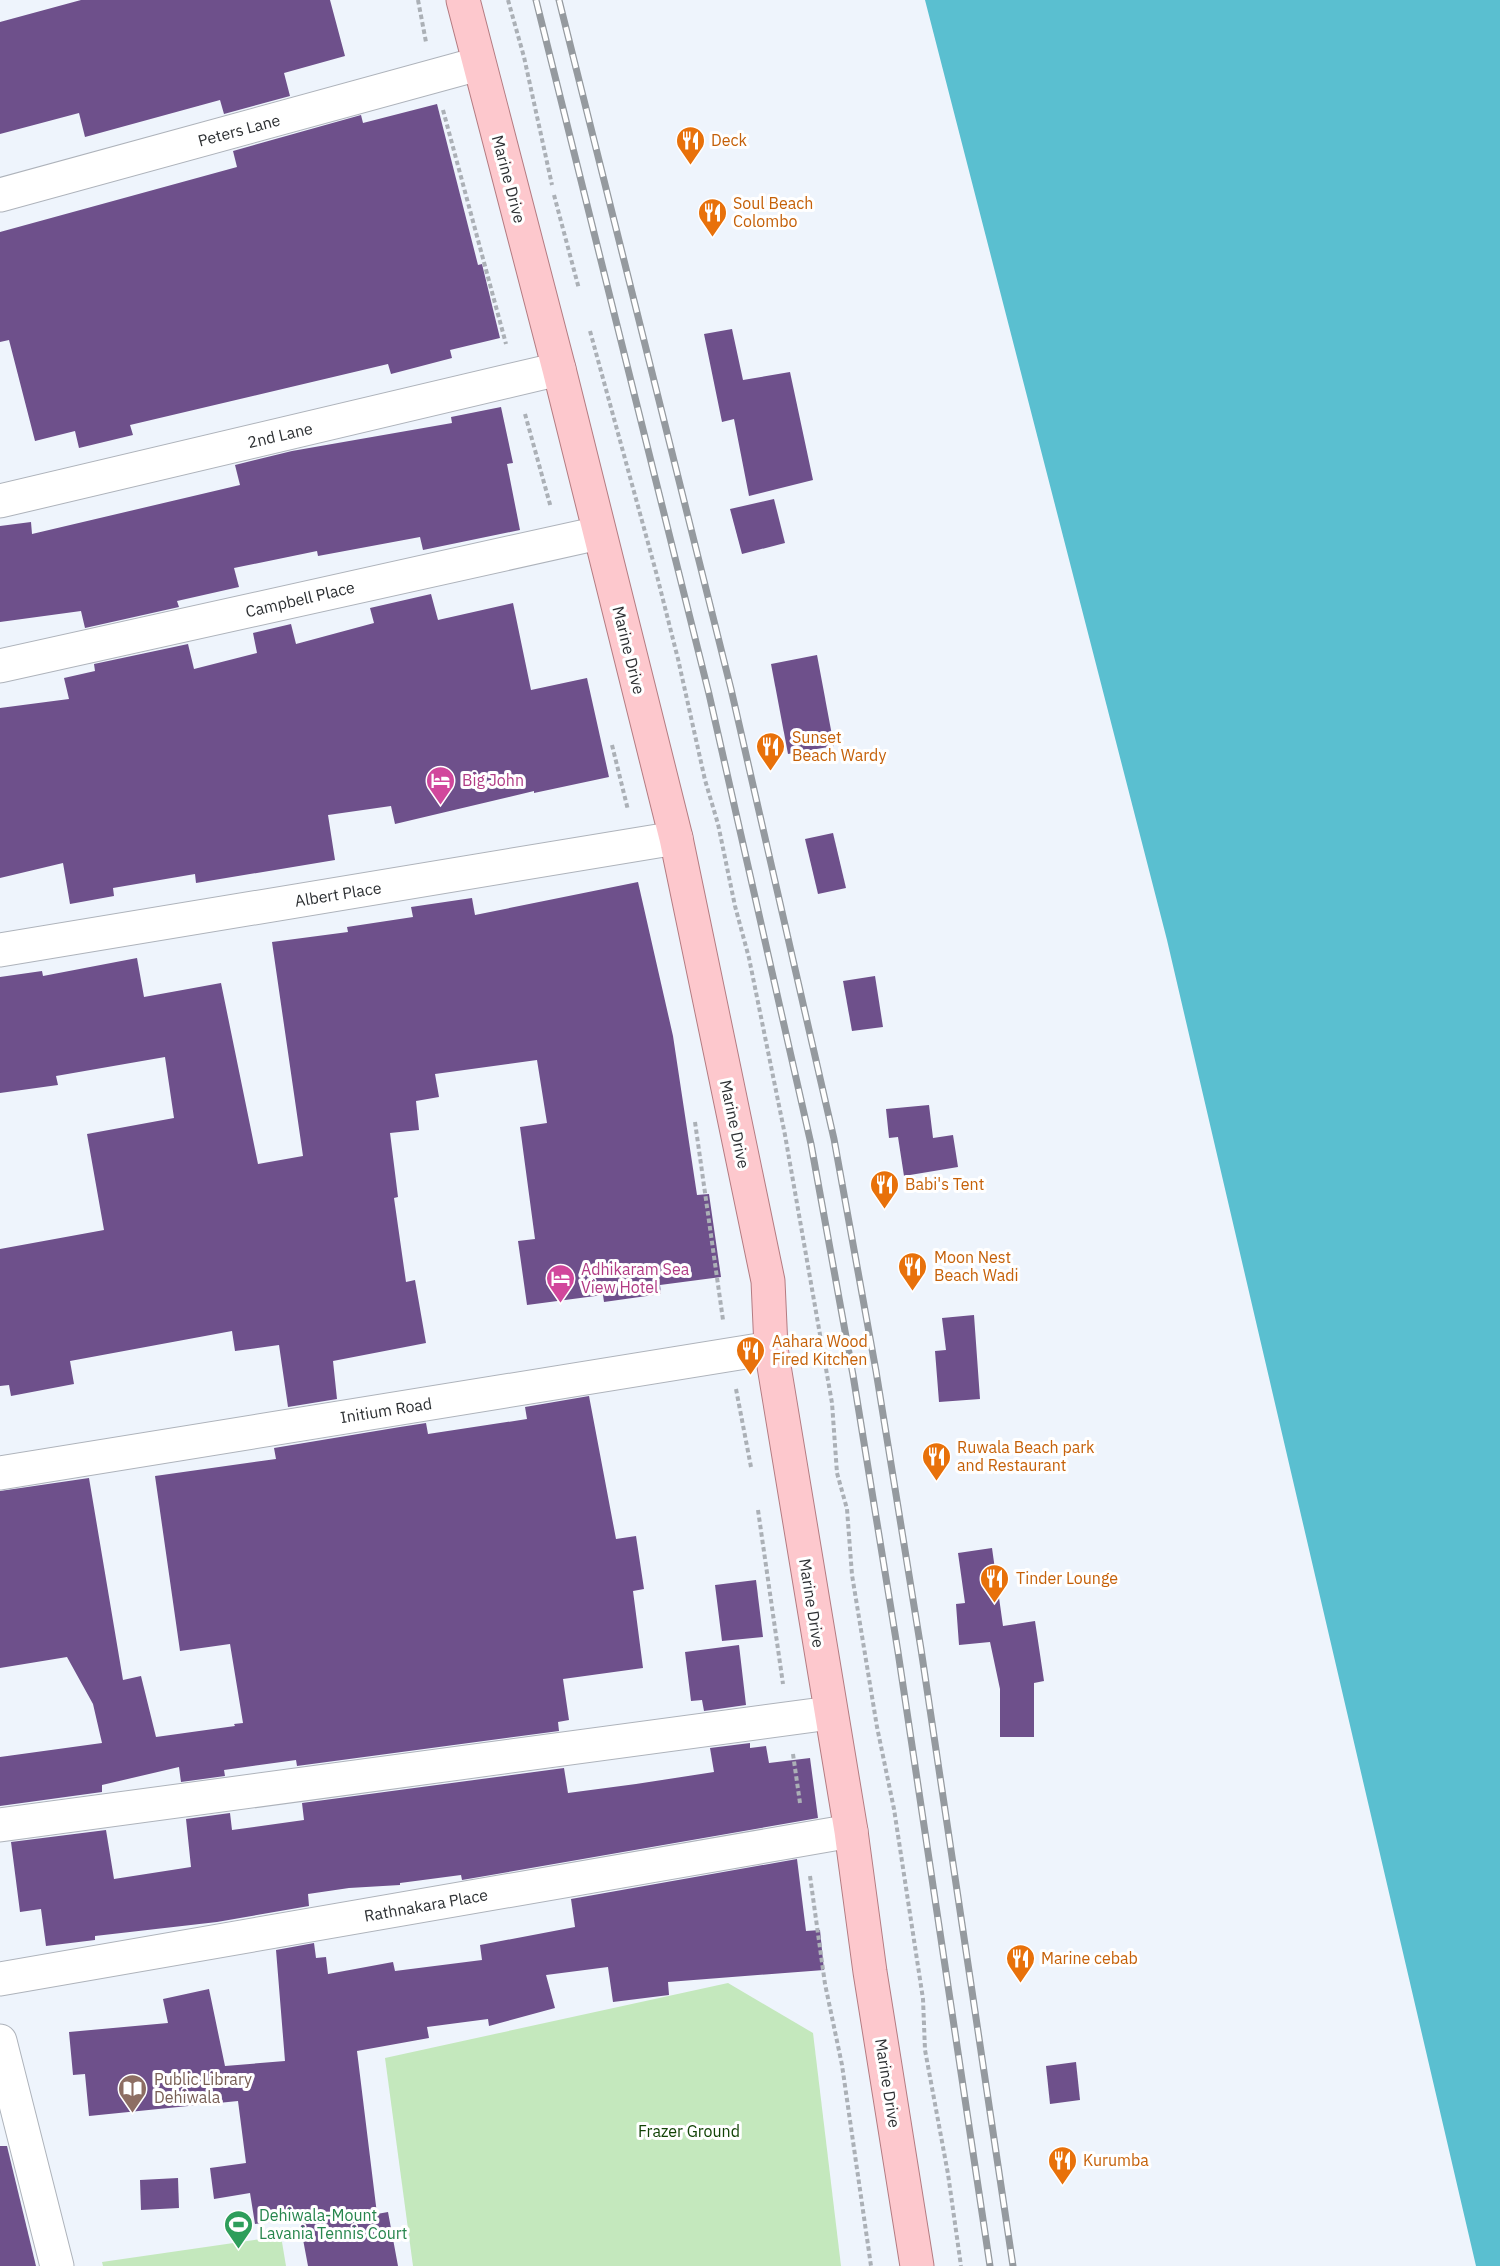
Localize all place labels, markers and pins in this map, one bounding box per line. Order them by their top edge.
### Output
restaurant icon: Deck [674,124,706,166]
place label: Deck [711,130,748,150]
place label: Soul Beach Colombo [733,193,813,231]
restaurant icon: Soul Beach Colombo [696,196,728,238]
place label: Sunset Beach Wardy [792,727,886,765]
restaurant icon: Sunset Beach Wardy [755,730,787,772]
hotel icon: Big John [425,764,457,806]
place label: Big John [462,770,524,790]
restaurant icon: Babi's Tent [868,1168,900,1210]
place label: Babi's Tent [905,1174,984,1194]
place label: Moon Nest Beach Wadi [934,1247,1019,1285]
restaurant icon: Moon Nest Beach Wadi [897,1250,929,1292]
place label: Adhikaram Sea View Hotel [581,1259,690,1297]
hotel icon: Adhikaram Sea View Hotel [544,1262,576,1304]
place label: Aahara Wood Fired Kitchen [772,1331,868,1369]
restaurant icon: Aahara Wood Fired Kitchen [735,1334,767,1376]
place label: Ruwala Beach park and Restaurant [957,1437,1095,1475]
restaurant icon: Ruwala Beach park and Restaurant [920,1440,952,1482]
restaurant icon: Tinder Lounge [979,1562,1011,1604]
place label: Tinder Lounge [1016,1568,1118,1588]
restaurant icon: Marine cebab [1004,1942,1036,1984]
place label: Marine cebab [1041,1948,1138,1968]
place label: Public Library Dehiwala [154,2069,252,2107]
library icon: Public Library Dehiwala [117,2072,149,2114]
restaurant icon: Kurumba [1046,2144,1078,2186]
place label: Kurumba [1083,2150,1149,2170]
place label: Dehiwala-Mount Lavania Tennis Court [259,2205,407,2243]
sports icon: Dehiwala-Mount Lavania Tennis Court [222,2208,254,2250]

